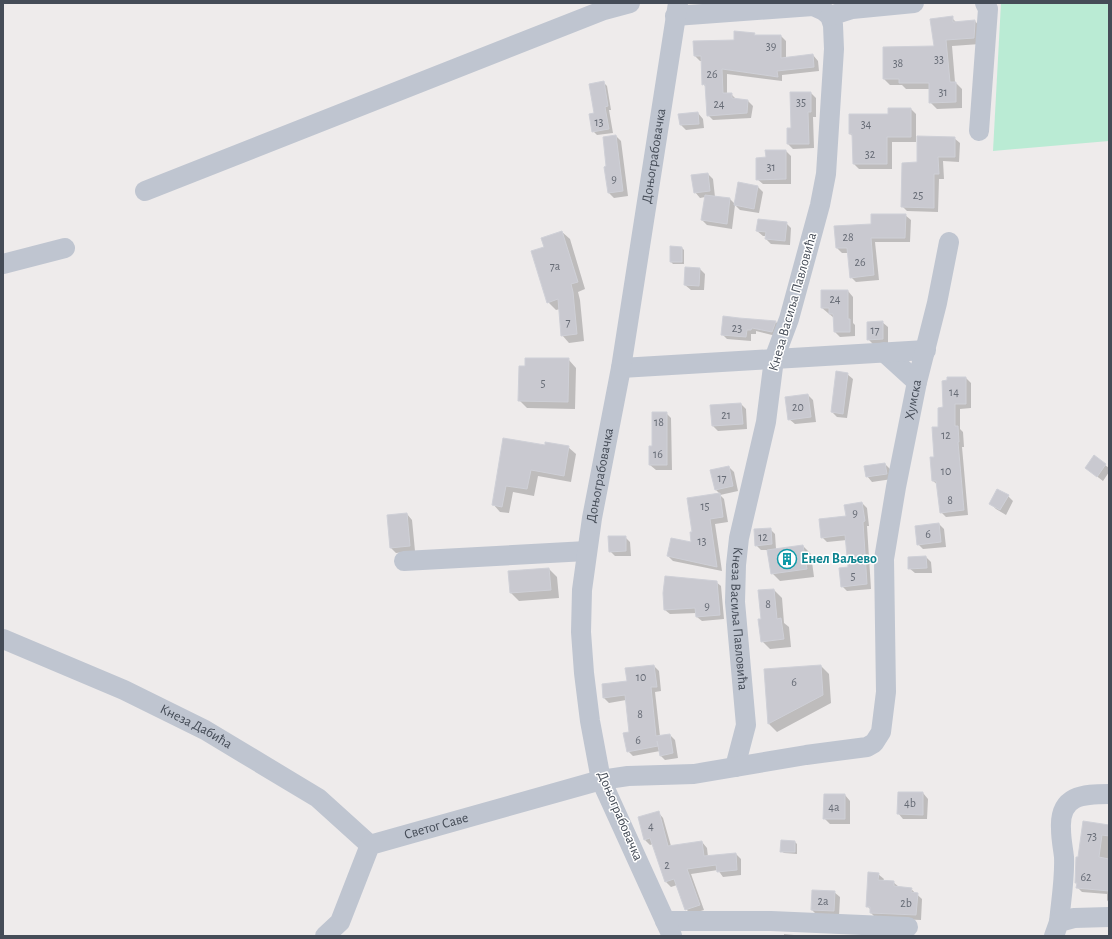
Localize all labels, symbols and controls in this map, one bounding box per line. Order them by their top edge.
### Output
house number: 39 [766,40,777,52]
house number: 33 [934,53,944,65]
house number: 38 [893,57,904,69]
house number: 26 [706,68,718,80]
house number: 31 [938,86,948,98]
house number: 35 [796,96,806,108]
house number: 24 [713,98,725,110]
street label: Доњограбовачка [640,107,669,204]
house number: 13 [594,116,604,128]
house number: 34 [861,118,872,130]
house number: 32 [865,148,876,160]
house number: 31 [766,161,776,173]
house number: 9 [611,173,617,185]
house number: 25 [913,189,923,201]
street label: Кнеза Васиља Павловића [766,230,820,373]
house number: 28 [842,231,854,243]
house number: 26 [854,256,866,268]
house number: 7a [550,260,561,272]
house number: 24 [829,293,841,305]
house number: 7 [565,316,571,328]
house number: 23 [732,322,742,334]
house number: 17 [870,324,880,336]
house number: 5 [540,377,546,389]
street label: Хумска [903,378,924,421]
house number: 14 [949,386,959,398]
house number: 20 [792,401,804,413]
house number: 21 [721,409,731,421]
house number: 18 [654,416,664,428]
street label: Доњограбовачка [584,426,616,524]
house number: 12 [941,429,951,441]
house number: 16 [653,448,663,460]
house number: 10 [941,465,951,477]
house number: 17 [717,472,727,484]
house number: 8 [947,494,953,506]
house number: 15 [700,500,710,512]
house number: 9 [852,507,858,519]
house number: 6 [925,528,931,540]
house number: 12 [758,531,768,543]
house number: 13 [697,535,707,547]
street label: Кнеза Васиља Павловића [728,546,750,691]
building icon: Енел Ваљево [776,548,798,570]
place label: Енел Ваљево [801,552,877,566]
house number: 5 [850,570,856,582]
house number: 8 [765,598,771,610]
house number: 9 [704,600,710,612]
house number: 10 [636,671,646,683]
house number: 6 [791,676,797,688]
street label: Кнеза Дабића [158,702,235,752]
house number: 8 [637,708,643,720]
house number: 6 [635,734,641,746]
street label: Доњограбовачка [595,769,645,863]
house number: 4b [904,797,916,809]
house number: 4a [828,801,840,813]
street label: Светог Саве [402,811,470,842]
house number: 4 [648,820,654,832]
house number: 73 [1087,830,1097,842]
house number: 2 [664,859,670,871]
house number: 62 [1080,871,1092,883]
house number: 2a [817,895,829,907]
house number: 2b [900,897,912,909]

